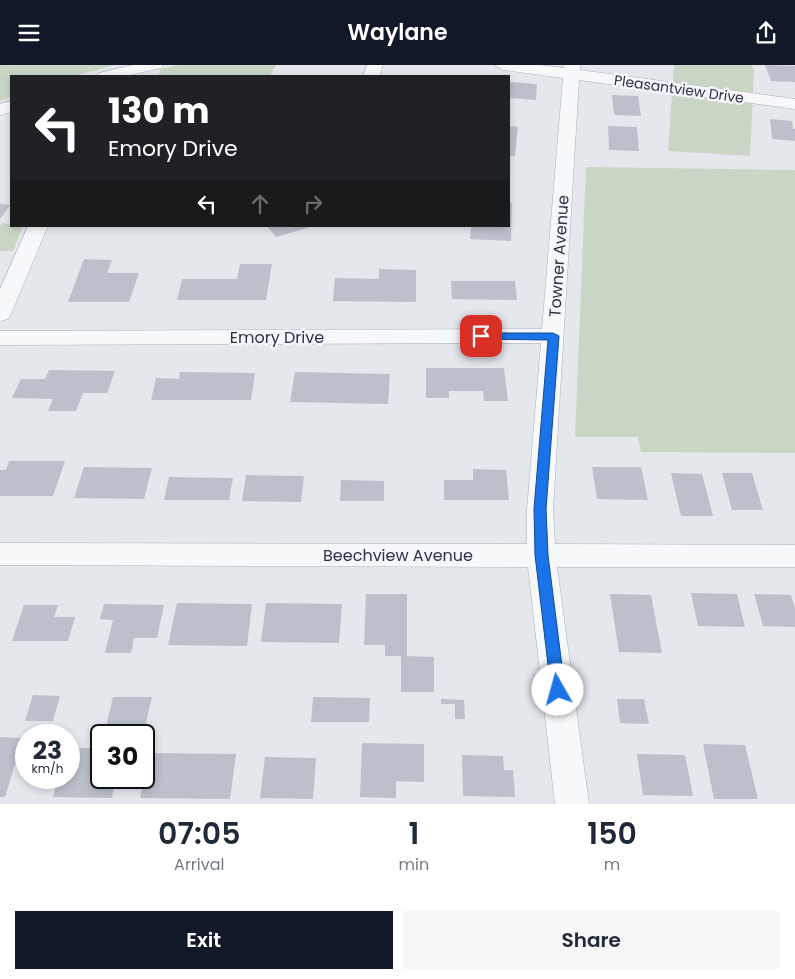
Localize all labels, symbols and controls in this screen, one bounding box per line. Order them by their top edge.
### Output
text: Waylane [348,17,447,48]
icon: menu [15,19,43,47]
icon: share [752,19,780,47]
street label: Pleasantview Drive [613,70,745,108]
text: 130 m [108,86,210,135]
icon: left [25,95,90,160]
text: Emory Drive [108,133,238,164]
icon: left [193,190,221,218]
icon: ahead [246,190,274,218]
icon: right [299,190,327,218]
street label: Towner Avenue [543,194,575,318]
pin [460,315,502,357]
icon: arrive [467,322,495,350]
street label: Emory Drive [230,326,324,349]
street label: Beechview Avenue [323,544,473,567]
position arrow [531,663,583,715]
speed limit sign: 30 [90,724,155,789]
text: 23 [33,733,62,768]
text: km/h [32,760,63,777]
text: 07:05 [158,812,241,855]
text: 1 [408,812,419,855]
text: 150 [587,812,637,855]
text: Arrival [174,853,224,876]
text: min [399,853,429,876]
text: m [604,853,620,876]
button: Exit [15,911,393,969]
button: Share [403,911,780,969]

